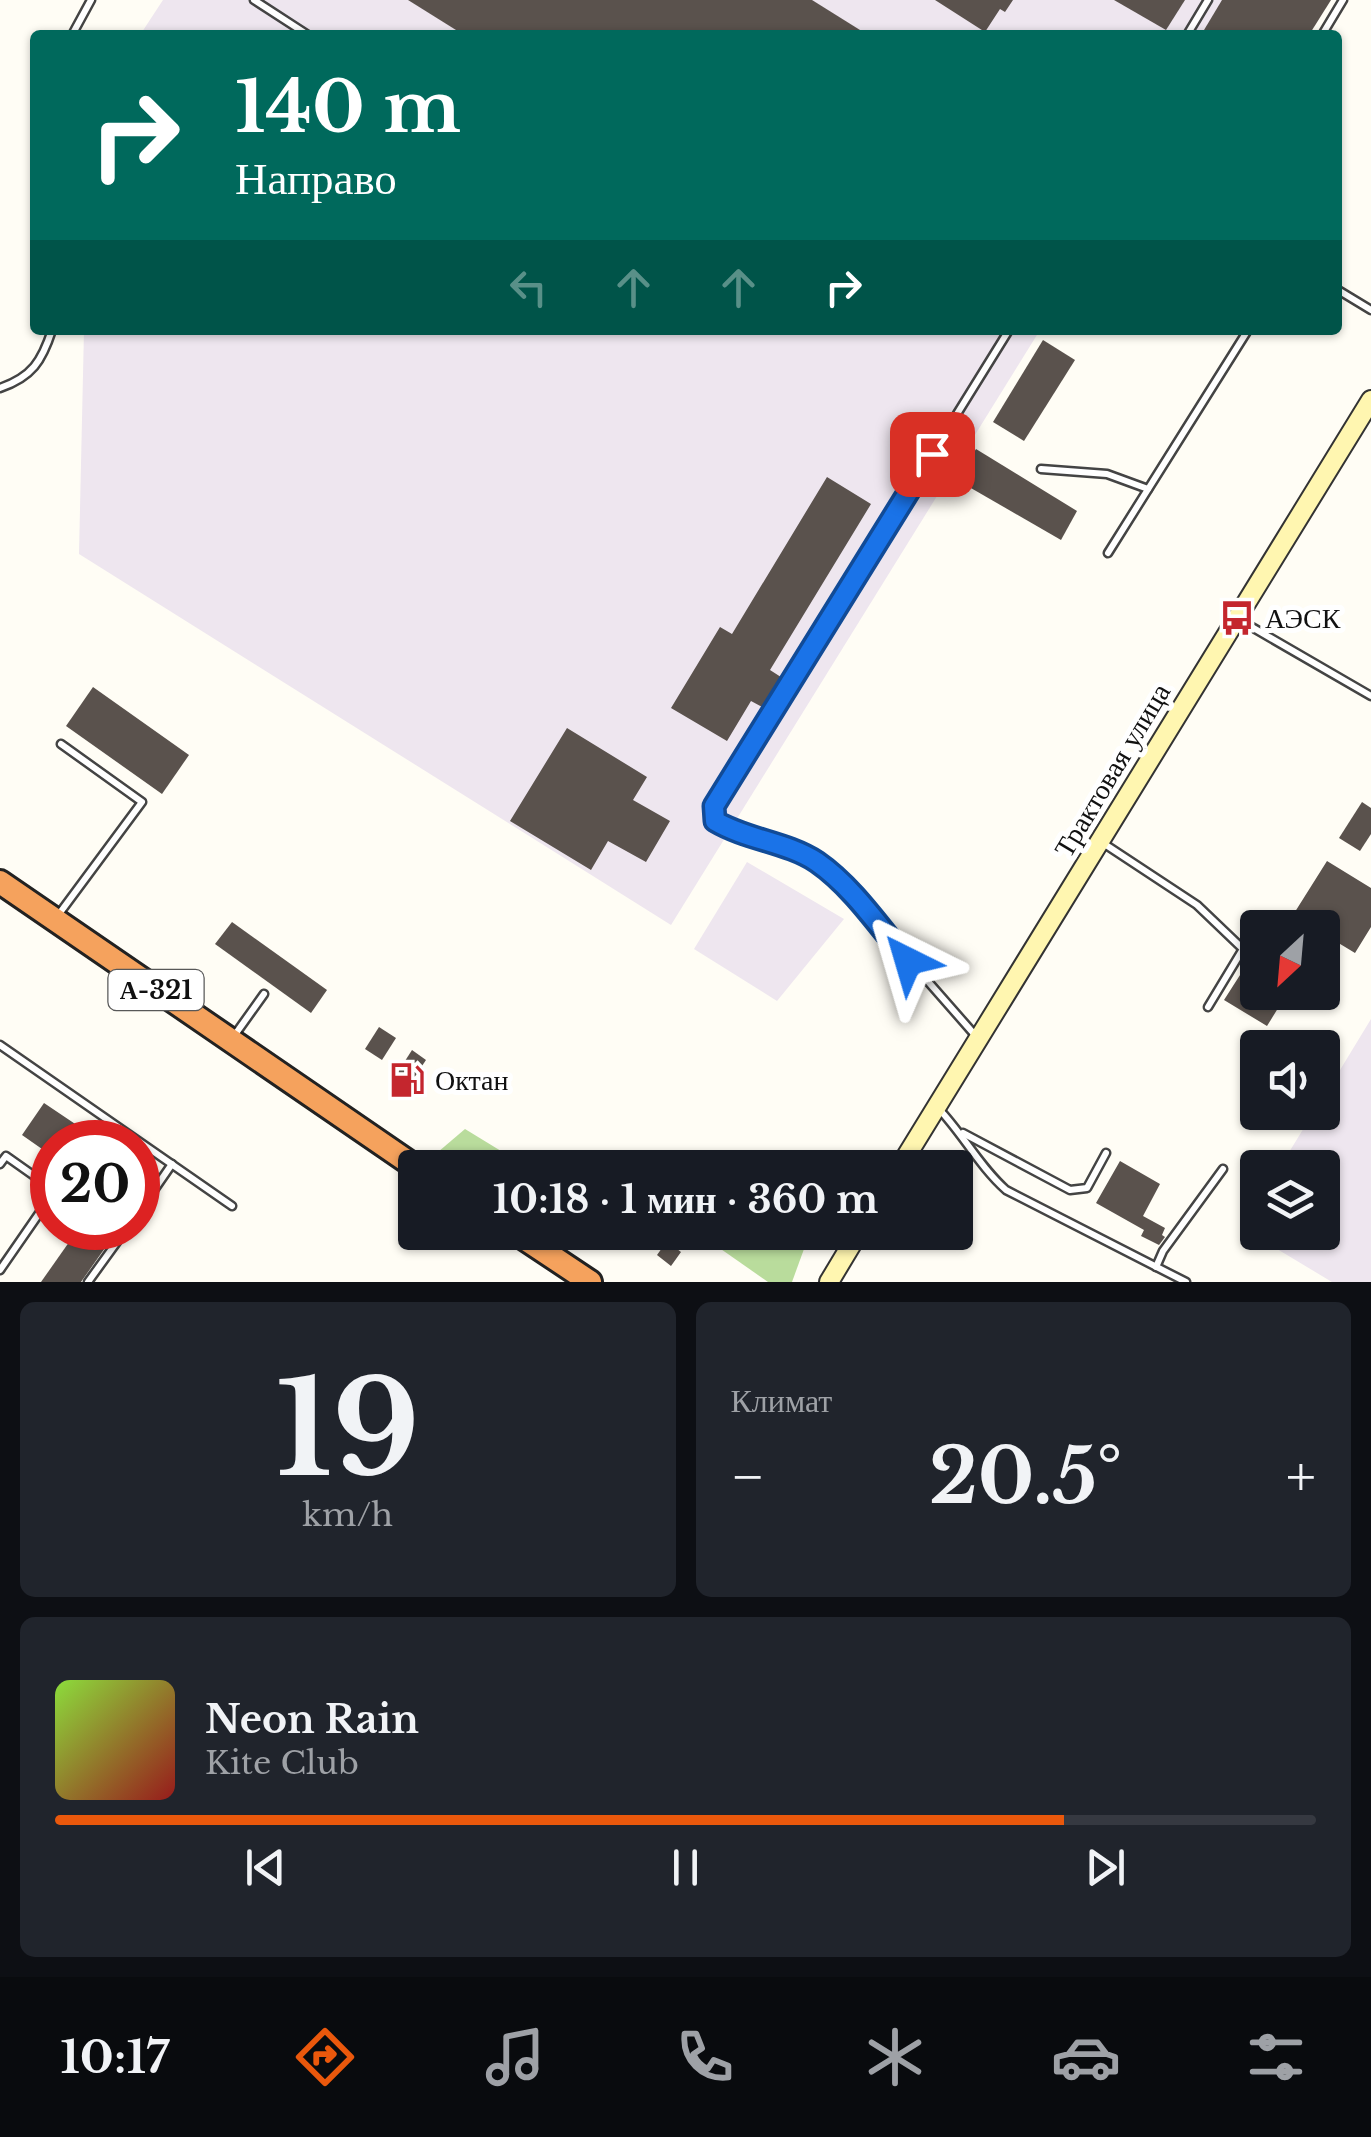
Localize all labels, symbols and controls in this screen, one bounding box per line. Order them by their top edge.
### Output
text: 140 m [235,64,461,151]
icon: right [70,70,200,200]
text: Направо [235,150,397,206]
icon: left [501,260,556,315]
icon: ahead [606,260,661,315]
icon: ahead [711,260,766,315]
icon: right [816,260,871,315]
pin [890,412,975,497]
icon: arrive [905,427,960,482]
bus stop icon: АЭСК [1218,599,1256,637]
place label: АЭСК [1265,601,1341,636]
street label: Трактовая улица [1047,676,1178,864]
position arrow [856,909,960,1013]
north arrow [1240,910,1340,1010]
map controls [1240,910,1340,1250]
road number: А-321 [108,970,204,1010]
button: sound [1240,1030,1340,1130]
fuel station icon: Октан [388,1061,426,1099]
place label: Октан [435,1063,508,1098]
speed limit sign: 20 [30,1120,160,1250]
button: layers [1240,1150,1340,1250]
text: 10:18 · 1 мин · 360 m [493,1176,878,1223]
text: 19 [276,1349,420,1510]
text: Климат [731,1381,832,1421]
text: 20.5° [929,1430,1122,1523]
text: − [731,1443,765,1511]
text: + [1286,1443,1316,1511]
text: km/h [302,1495,393,1535]
text: Neon Rain [205,1696,419,1743]
text: Kite Club [205,1743,359,1783]
icon: previous [238,1840,293,1895]
icon: pause [658,1840,713,1895]
icon: next [1078,1840,1133,1895]
icon: directions [290,2022,360,2092]
icon: music [480,2022,550,2092]
icon: phone [670,2022,740,2092]
icon: climate [860,2022,930,2092]
icon: car [1051,2022,1121,2092]
icon: filters [1241,2022,1311,2092]
text: 10:17 [60,2029,169,2085]

